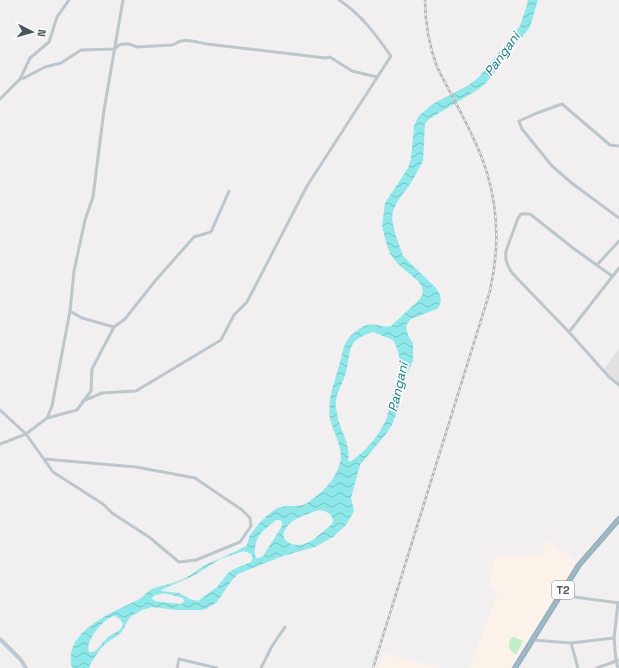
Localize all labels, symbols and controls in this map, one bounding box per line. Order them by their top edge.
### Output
north arrow [12,12,52,52]
water label: Pangani [480,27,525,79]
text: N [35,29,49,37]
water label: Pangani [384,359,412,413]
road number: T2 [552,581,574,599]

